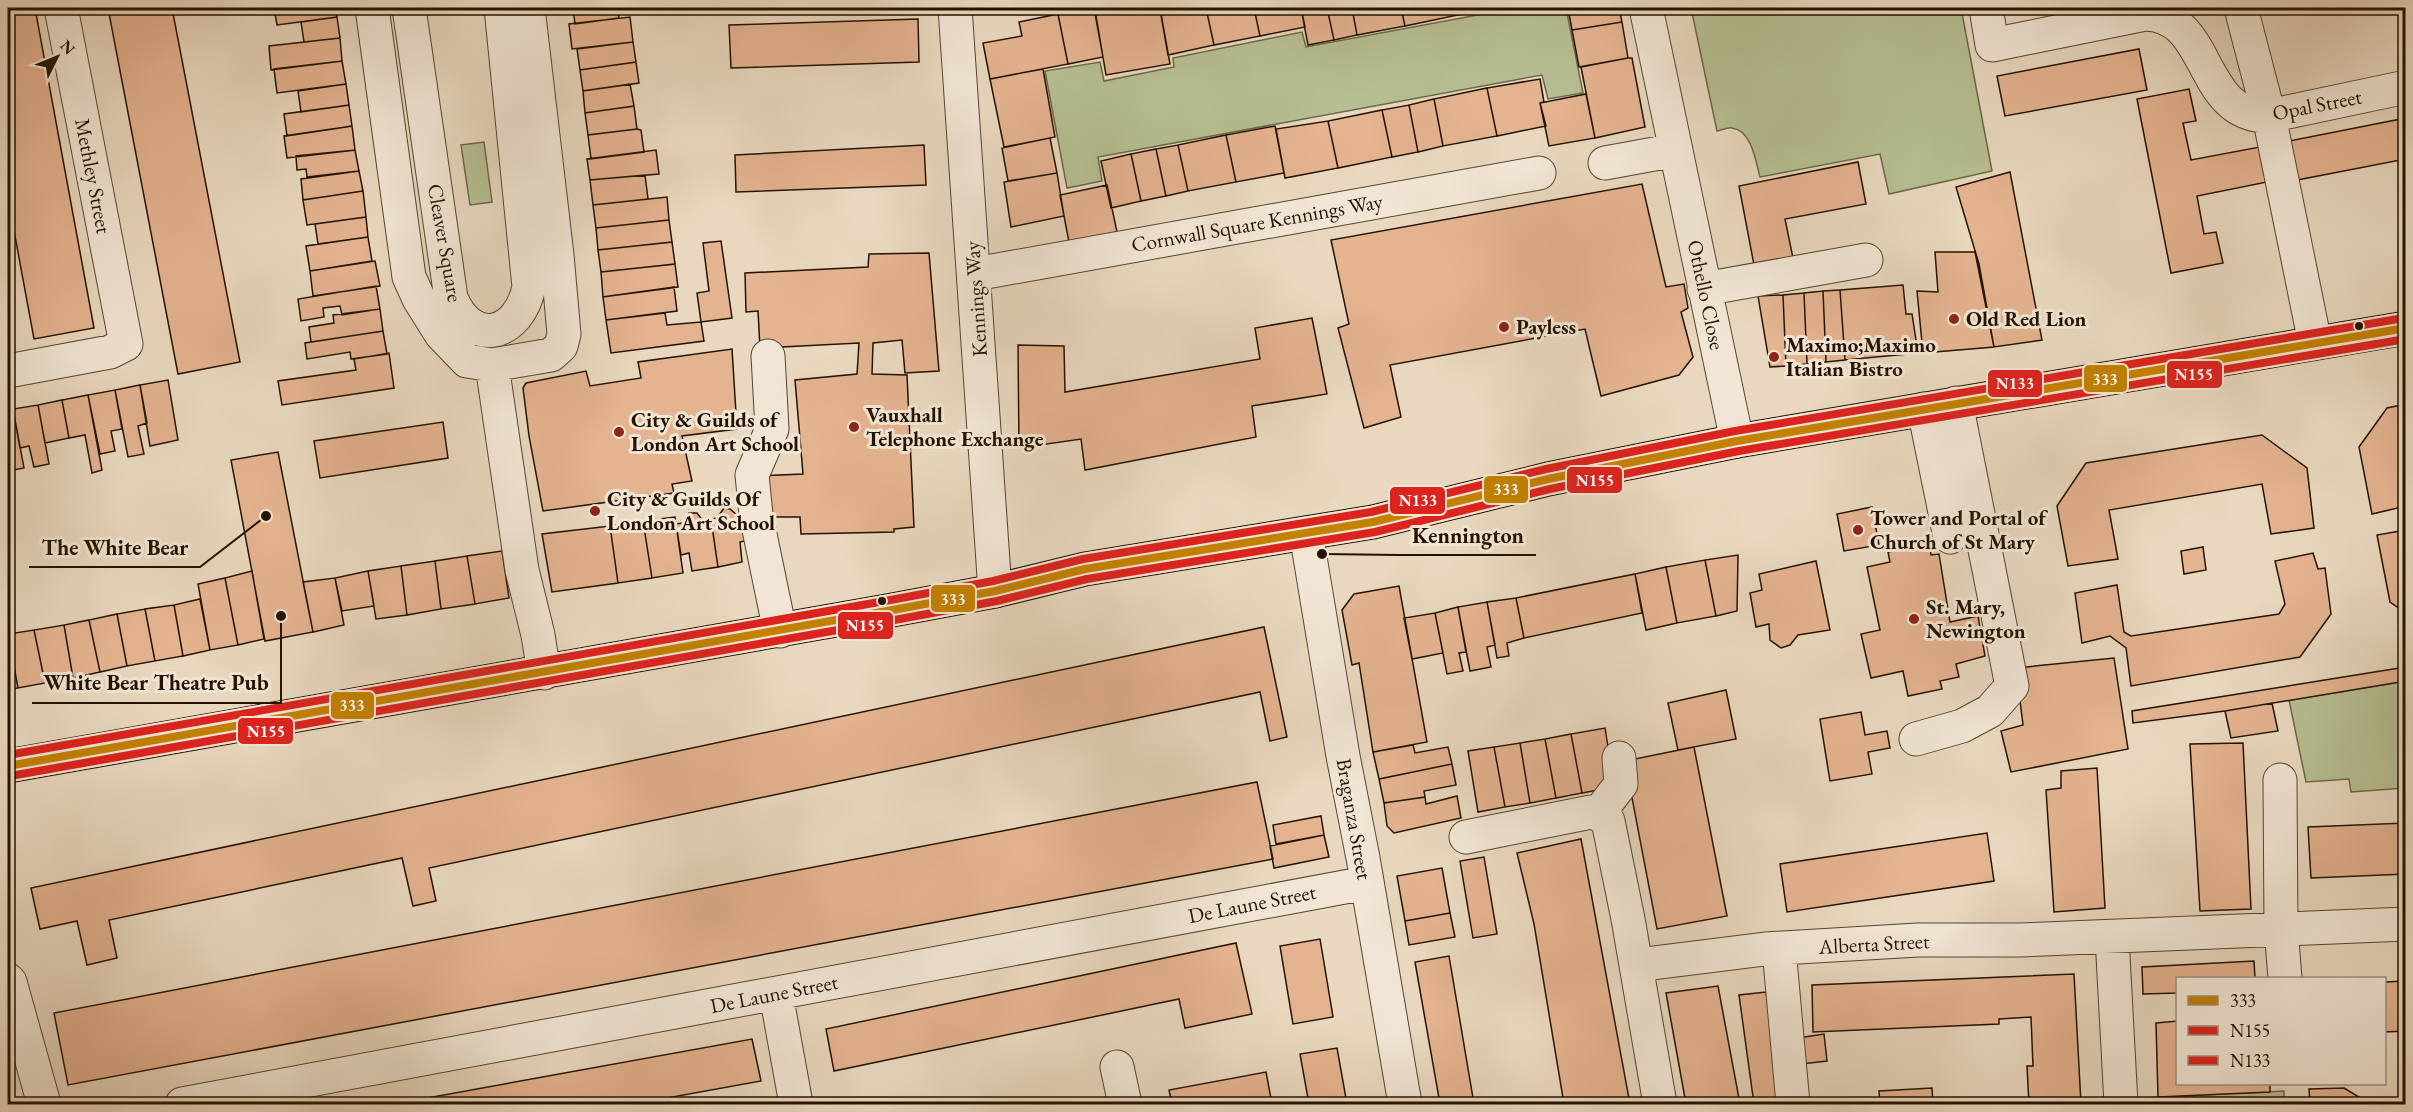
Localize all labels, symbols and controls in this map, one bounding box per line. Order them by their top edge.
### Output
north arrow [27,27,87,87]
text: N [56,35,80,59]
street label: Opal Street [2270,83,2364,126]
street label: Methley Street [69,116,118,236]
street label: Cleaver Square [422,182,469,304]
street label: Cornwall Square Kennings Way [1129,187,1385,258]
street label: Othello Close [1682,237,1731,352]
street label: Kennings Way [958,240,993,358]
place label: Old Red Lion [1966,305,2087,332]
marker: Old Red Lion [1947,312,1961,326]
place label: Payless [1516,313,1576,340]
marker: Payless [1497,320,1511,334]
unlabelled marker [2353,320,2365,332]
place label: Maximo;Maximo Italian Bistro [1786,331,1936,382]
marker: Maximo;Maximo Italian Bistro [1767,350,1781,364]
line badge: N155 [2166,360,2223,389]
line badge: 333 [2083,364,2128,393]
text: N155 [2175,364,2213,385]
line badge: N133 [1987,369,2043,398]
text: 333 [2092,369,2118,390]
text: N133 [1996,373,2034,394]
place label: Vauxhall Telephone Exchange [866,401,1044,452]
place label: City & Guilds of London Art School [631,406,799,457]
marker: Vauxhall Telephone Exchange [847,420,861,434]
marker: City & Guilds of London Art School [612,425,626,439]
line badge: N155 [1566,466,1623,494]
text: N155 [1576,470,1614,491]
line badge: 333 [1483,475,1529,504]
text: 333 [1493,479,1519,500]
place label: City & Guilds Of London Art School [607,485,775,536]
line badge: N133 [1389,486,1446,515]
text: N133 [1399,490,1437,511]
marker: City & Guilds Of London Art School [588,504,602,518]
place label: Tower and Portal of Church of St Mary [1870,504,2048,555]
callout: Kennington [1400,515,1536,555]
text: Kennington [1412,521,1525,550]
marker: Tower and Portal of Church of St Mary [1851,523,1865,537]
callout: The White Bear [29,527,200,567]
text: The White Bear [42,533,189,562]
line badge: 333 [930,584,976,613]
text: 333 [940,589,966,610]
place label: St. Mary, Newington [1926,593,2026,644]
unlabelled marker [876,595,888,607]
line badge: N155 [837,611,894,640]
marker: St. Mary, Newington [1907,612,1921,626]
text: N155 [846,615,884,636]
callout: White Bear Theatre Pub [32,663,281,703]
text: White Bear Theatre Pub [43,668,269,697]
line badge: 333 [330,691,375,720]
text: 333 [339,695,365,716]
line badge: N155 [237,717,294,745]
text: N155 [247,721,285,742]
street label: Braganza Street [1331,756,1379,882]
street label: De Laune Street [1186,878,1318,929]
street label: Alberta Street [1817,927,1930,960]
street label: De Laune Street [708,968,840,1019]
legend [2176,977,2386,1085]
text: 333 [2230,989,2256,1012]
text: N155 [2230,1019,2270,1042]
text: N133 [2230,1049,2270,1072]

